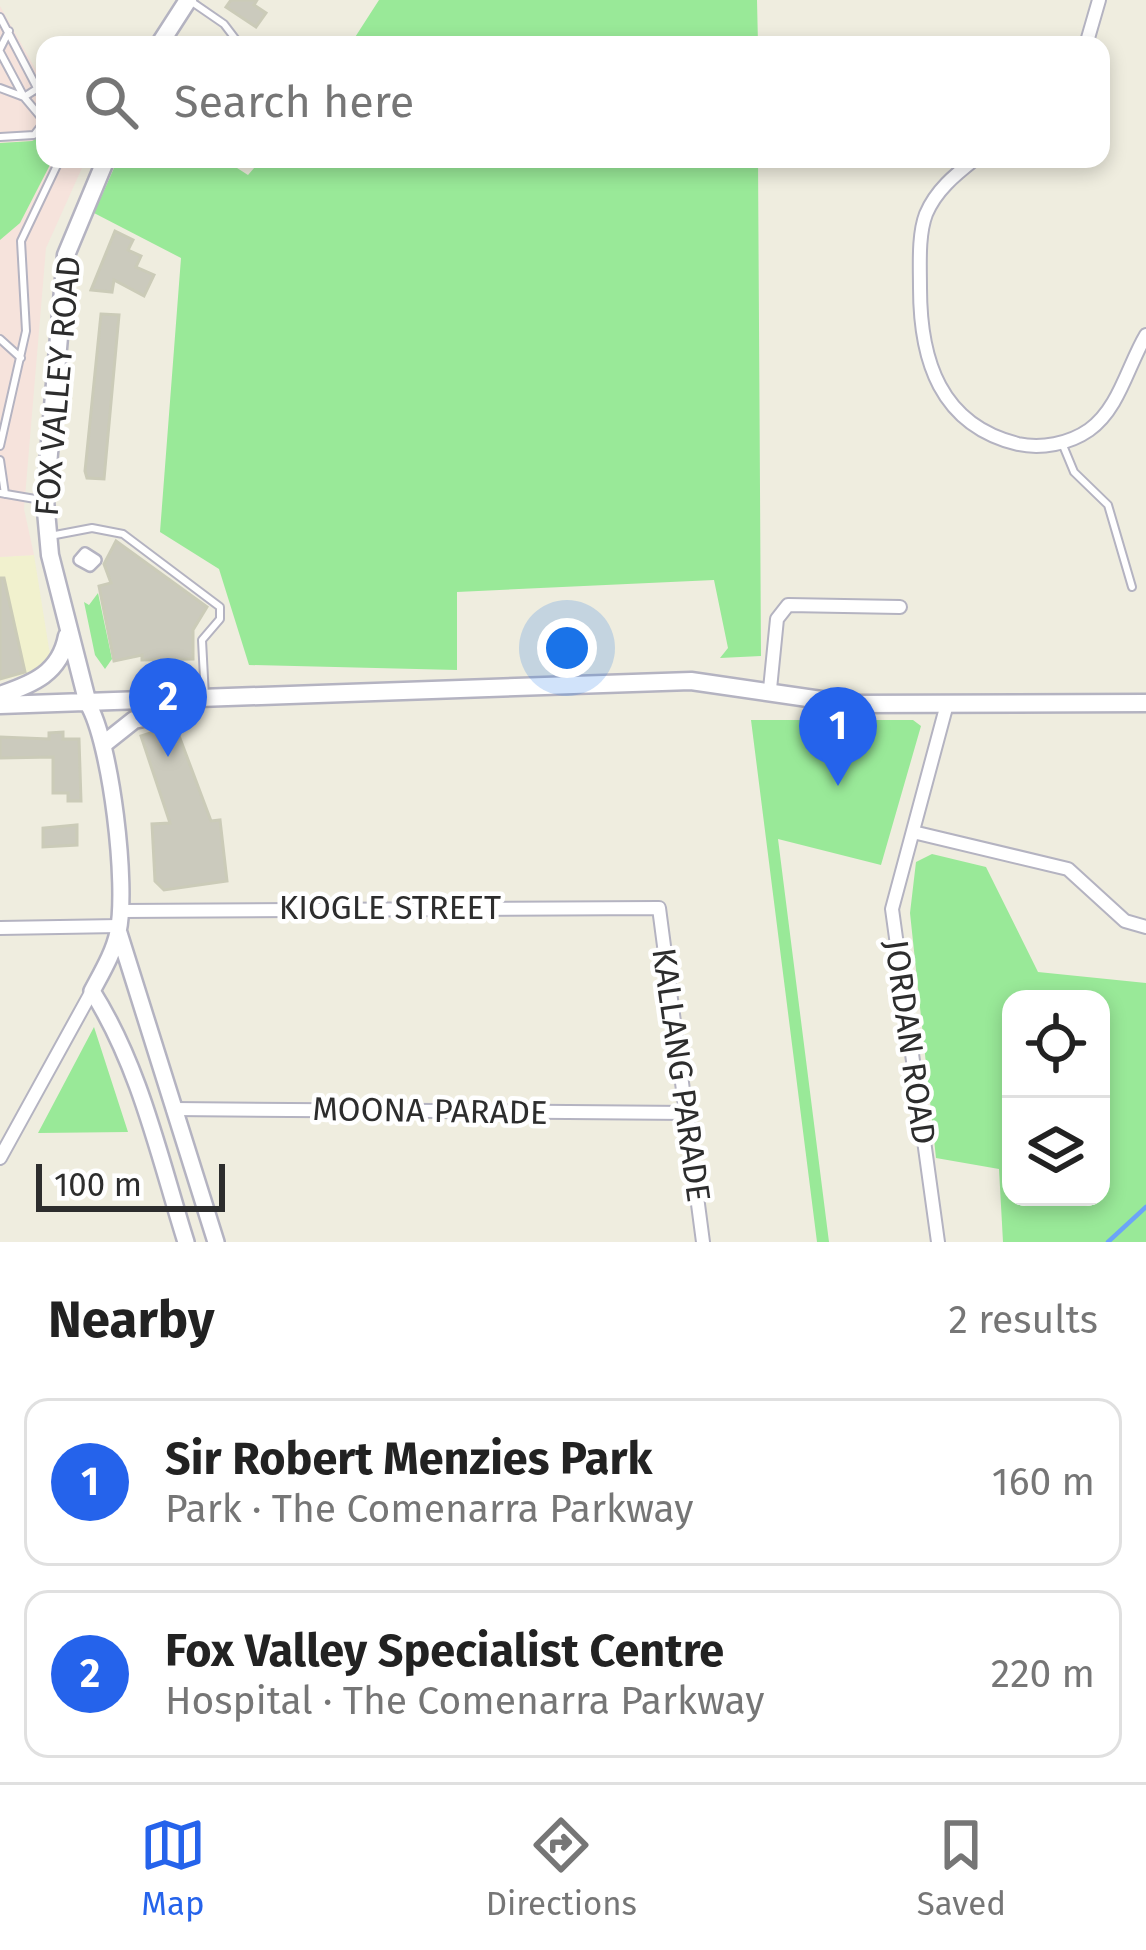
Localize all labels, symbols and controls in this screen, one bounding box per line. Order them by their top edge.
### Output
search box [36,36,1110,168]
icon: search [78,69,144,135]
text: Search here [174,75,414,129]
street label: FOX VALLEY ROAD [27,254,89,518]
your location [537,618,597,678]
pin: 2 [129,658,207,757]
pin: 1 [799,687,877,786]
street label: KIOGLE STREET [279,888,501,928]
street label: JORDAN ROAD [876,937,944,1147]
street label: KALLANG PARADE [643,945,719,1205]
map controls [1002,990,1110,1206]
button: locate [1002,990,1110,1098]
street label: MOONA PARADE [312,1089,548,1133]
button: layers [1002,1098,1110,1206]
scale bar [36,1158,225,1211]
text: 100 m [54,1165,142,1205]
text: Nearby [48,1289,214,1351]
text: 2 results [949,1297,1098,1343]
text: Sir Robert Menzies Park [165,1432,652,1486]
text: 1 [81,1459,99,1505]
text: 160 m [992,1459,1095,1505]
text: Park · The Comenarra Parkway [165,1486,693,1532]
text: Fox Valley Specialist Centre [165,1624,724,1678]
text: 2 [80,1651,100,1697]
text: 220 m [991,1651,1095,1697]
text: Hospital · The Comenarra Parkway [165,1678,764,1724]
tab: Map [140,1812,206,1924]
tab: Directions [486,1812,637,1924]
tab: Saved [917,1812,1006,1924]

